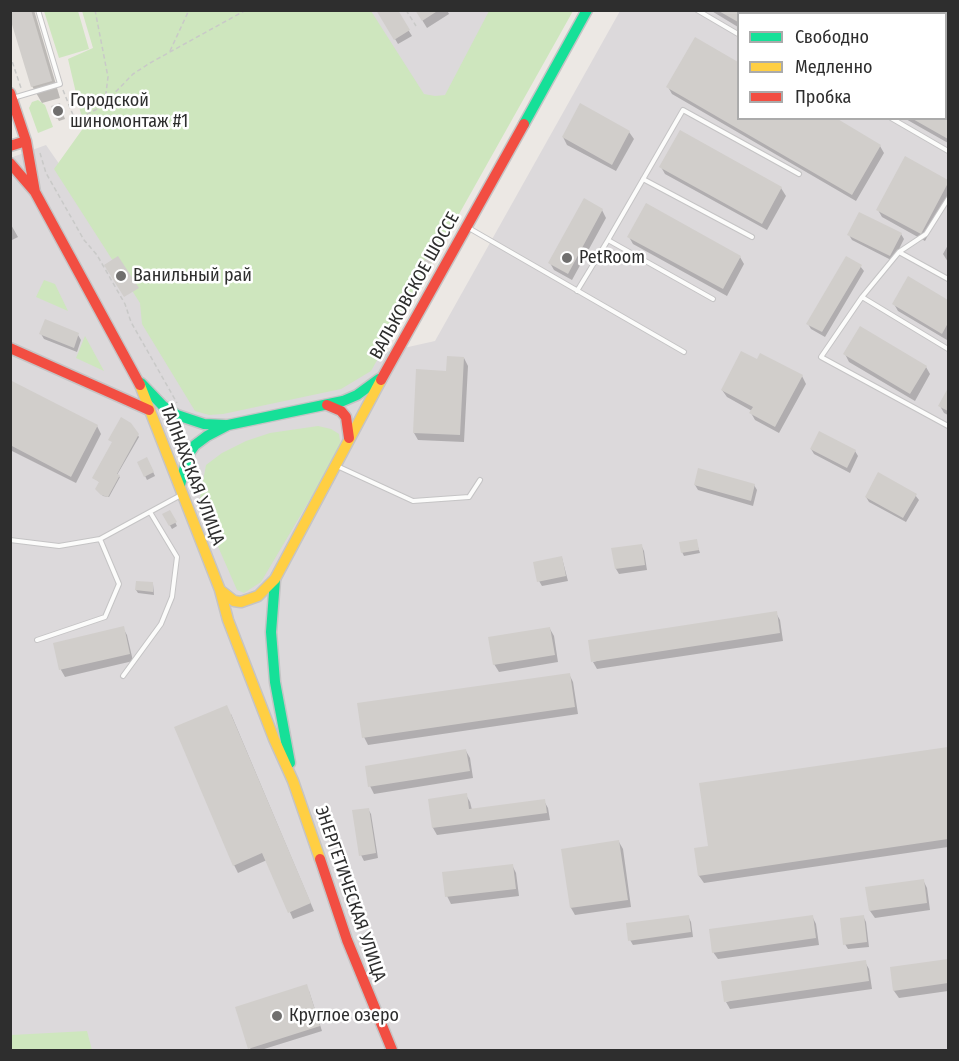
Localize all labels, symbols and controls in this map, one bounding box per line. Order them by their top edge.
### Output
legend [737,12,947,120]
text: Свободно [795,26,869,48]
text: Медленно [795,56,873,78]
text: Пробка [795,86,851,108]
place label: Городской шиномонтаж #1 [70,90,188,132]
marker: Городской шиномонтаж #1 [51,104,65,118]
street label: ВАЛЬКОВСКОЕ ШОССЕ [366,209,464,363]
place label: PetRoom [579,247,645,269]
marker: PetRoom [560,251,574,265]
place label: Ванильный рай [133,265,252,287]
marker: Ванильный рай [114,269,128,283]
street label: ТАЛНАХСКАЯ УЛИЦА [155,402,229,548]
street label: ЭНЕРГЕТИЧЕСКАЯ УЛИЦА [310,803,390,985]
place label: Круглое озеро [289,1005,399,1027]
marker: Круглое озеро [270,1009,284,1023]

